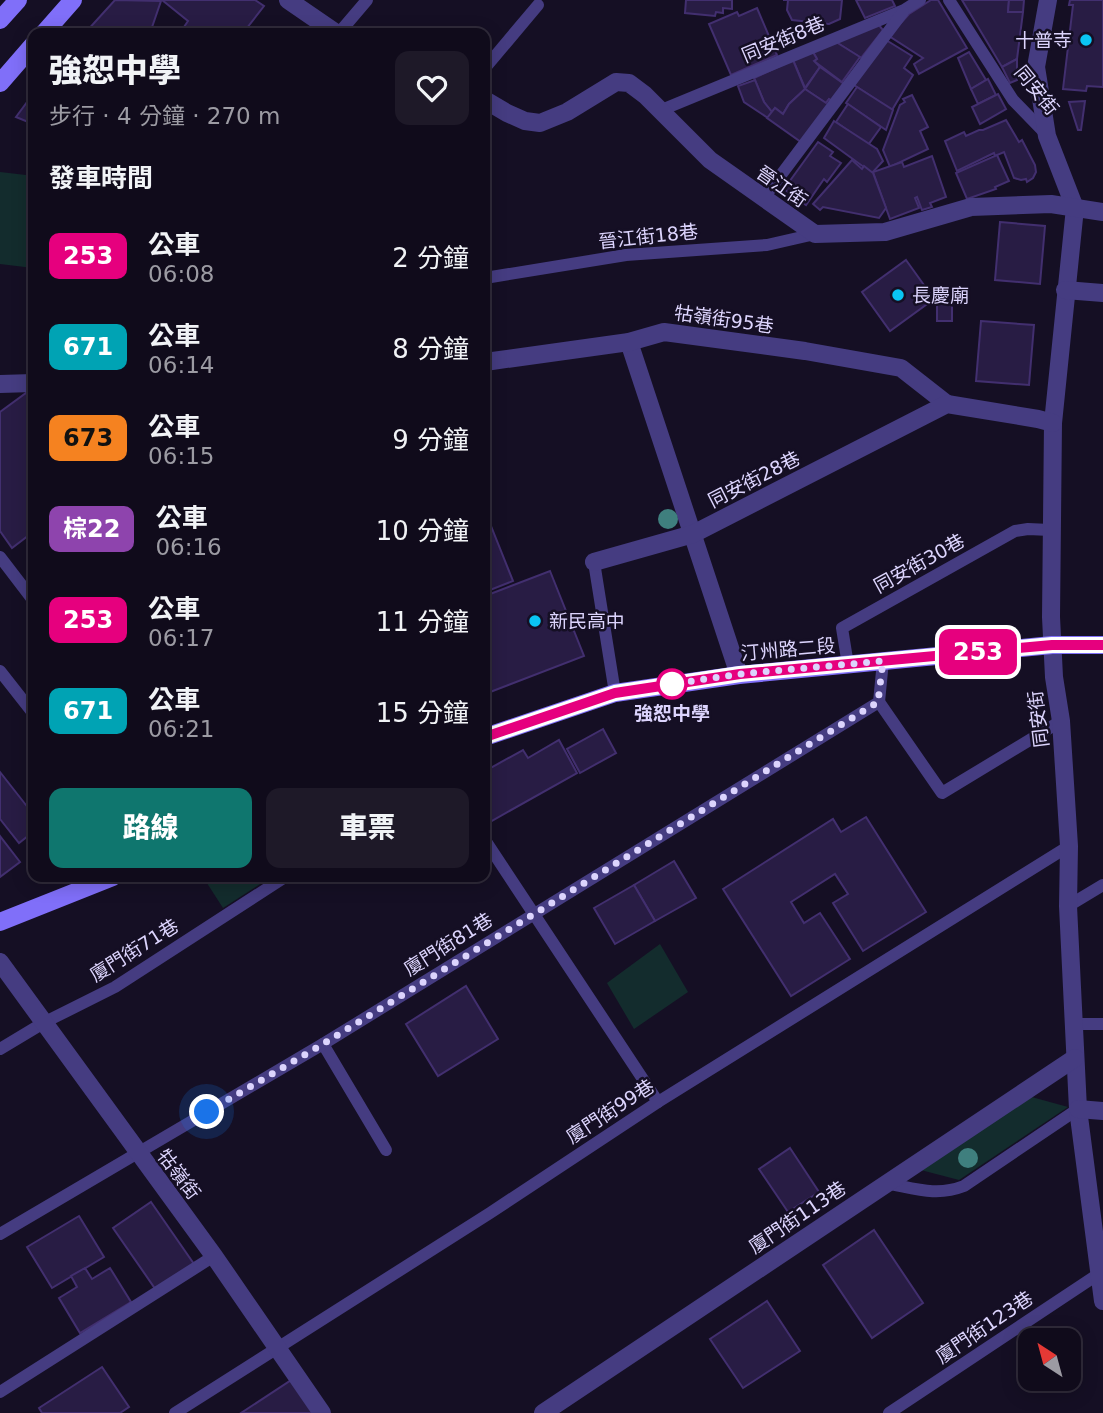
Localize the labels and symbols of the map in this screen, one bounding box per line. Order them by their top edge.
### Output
street label: 同安街8巷 [738,12,828,66]
place label: 十普寺 [1015,29,1072,51]
marker: 十普寺 [1078,32,1094,48]
street label: 同安街 [1011,61,1063,119]
street label: 晉江街 [752,161,812,211]
street label: 晉江街18巷 [597,220,699,252]
place label: 長慶廟 [912,284,969,306]
marker: 長慶廟 [890,287,906,303]
street label: 牯嶺街95巷 [673,301,775,337]
street label: 同安街28巷 [704,446,804,512]
street label: 同安街30巷 [870,529,968,597]
place label: 新民高中 [549,610,625,632]
marker: 新民高中 [527,613,543,629]
line badge: 253 [938,629,1018,675]
street label: 汀州路二段 [740,634,836,664]
marker: 強恕中學 [657,669,687,699]
street label: 同安街 [1024,689,1052,749]
place label: 強恕中學 [634,702,710,724]
street label: 廈門街81巷 [400,908,496,980]
street label: 廈門街71巷 [86,914,182,986]
street label: 廈門街99巷 [562,1074,658,1148]
your location [189,1094,224,1129]
street label: 牯嶺街 [153,1145,205,1203]
street label: 廈門街113巷 [744,1176,850,1258]
street label: 廈門街123巷 [931,1286,1037,1368]
north arrow [1018,1328,1082,1391]

